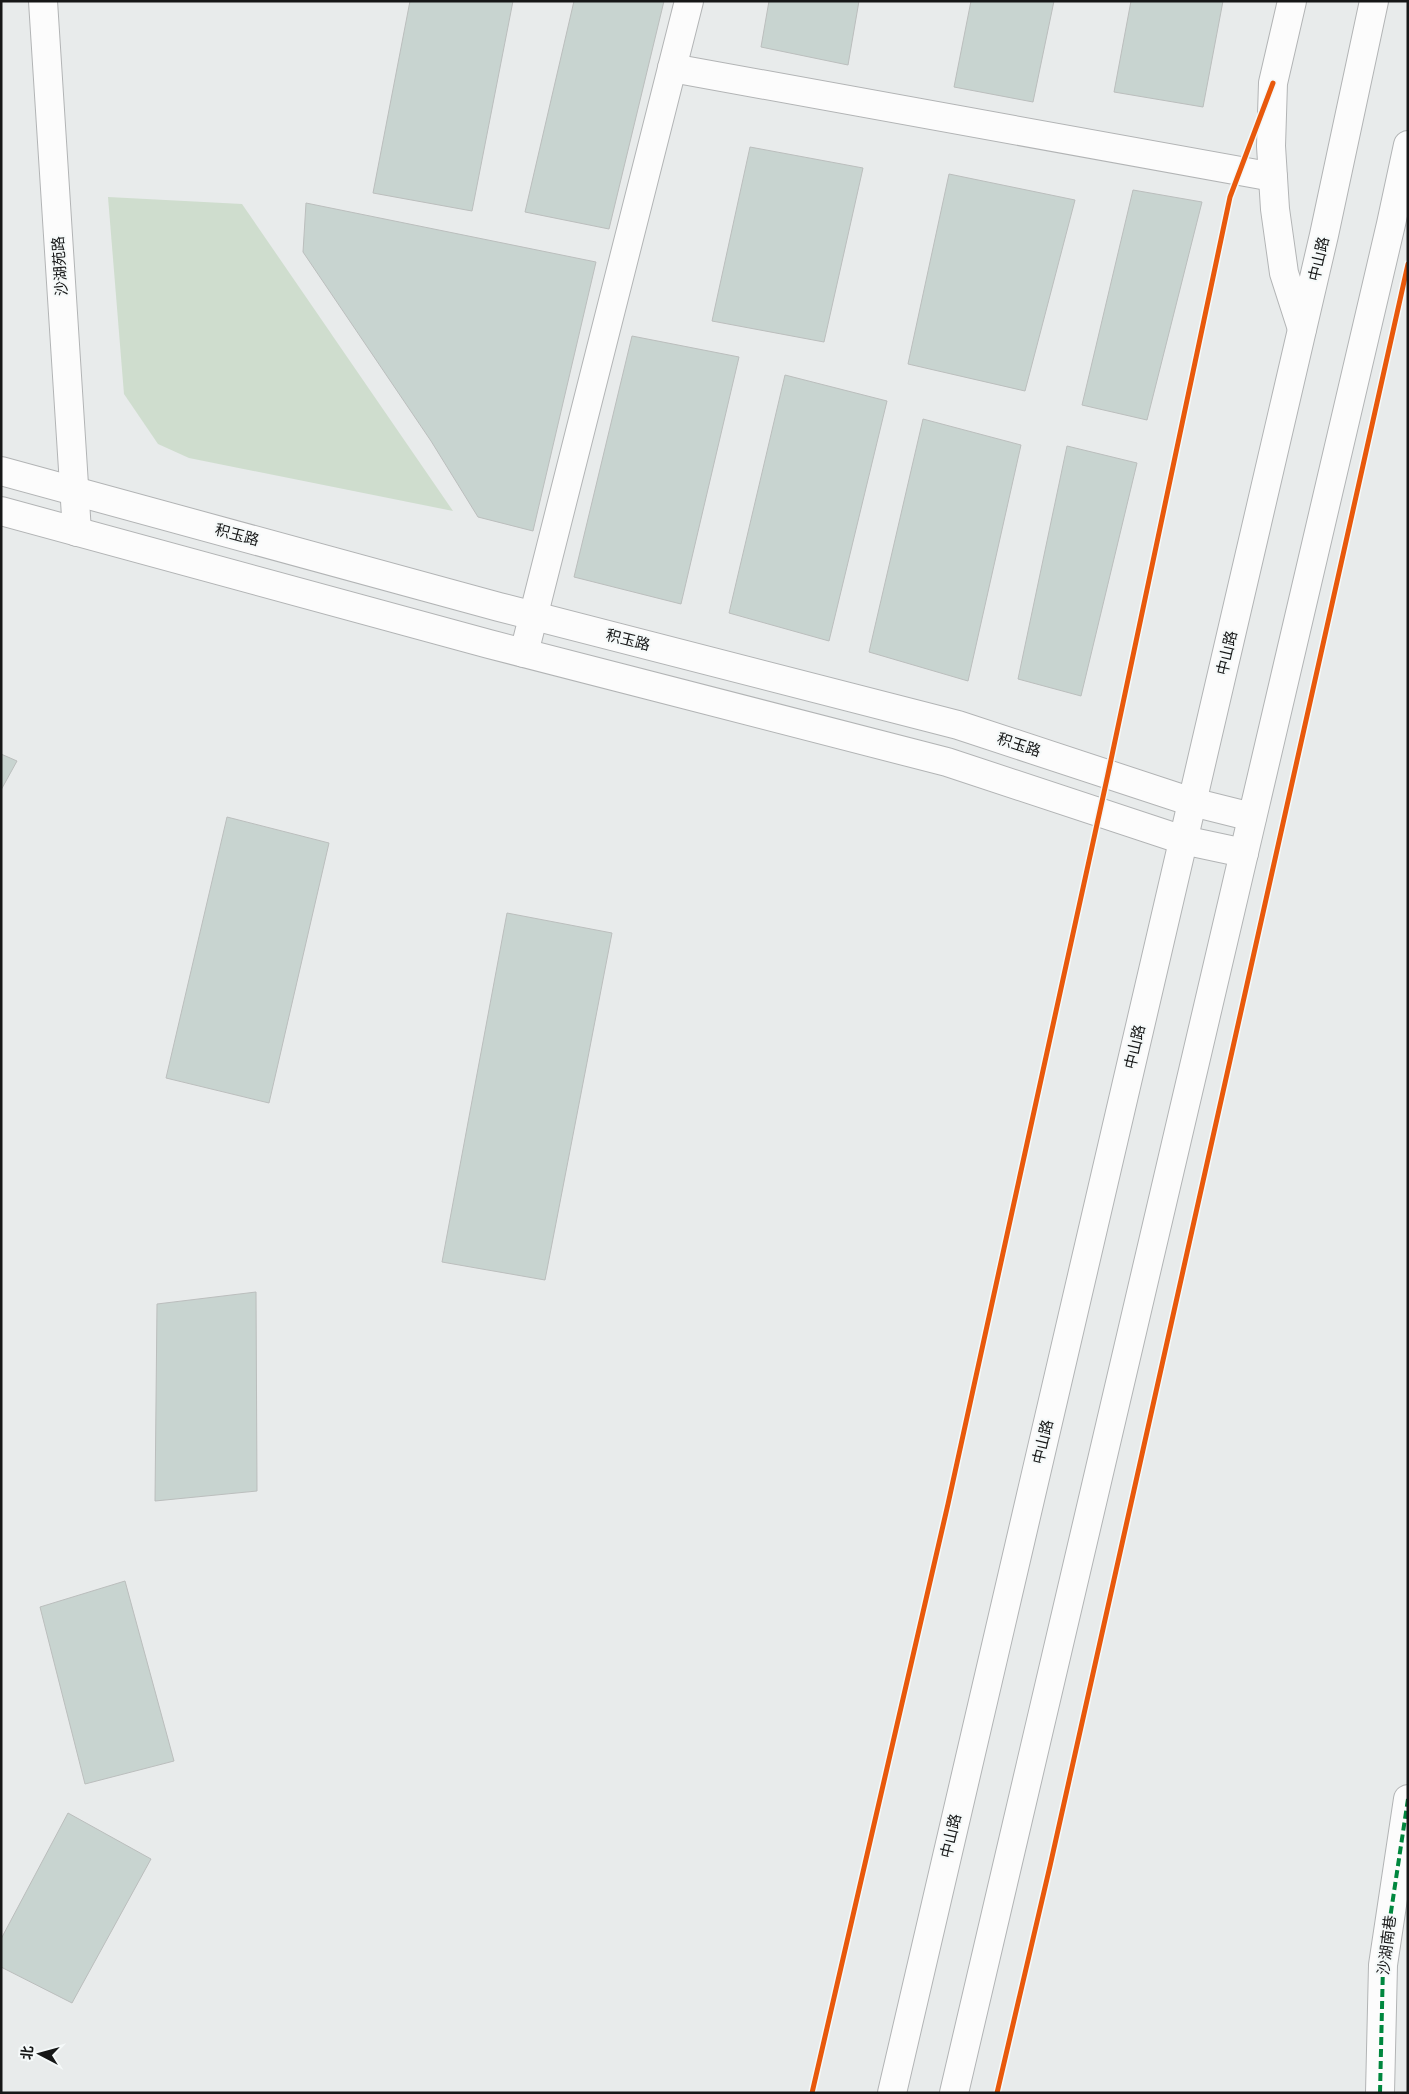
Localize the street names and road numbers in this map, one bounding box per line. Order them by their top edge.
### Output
street label: 沙湖苑路 [49,235,71,297]
street label: 中山路 [1305,235,1333,283]
street label: 积玉路 [213,520,261,550]
street label: 积玉路 [604,626,652,654]
street label: 中山路 [1213,629,1241,677]
street label: 积玉路 [995,729,1043,761]
street label: 中山路 [1121,1023,1149,1071]
street label: 中山路 [1029,1418,1057,1466]
street label: 中山路 [937,1812,965,1860]
street label: 沙湖南巷 [1374,1914,1400,1976]

